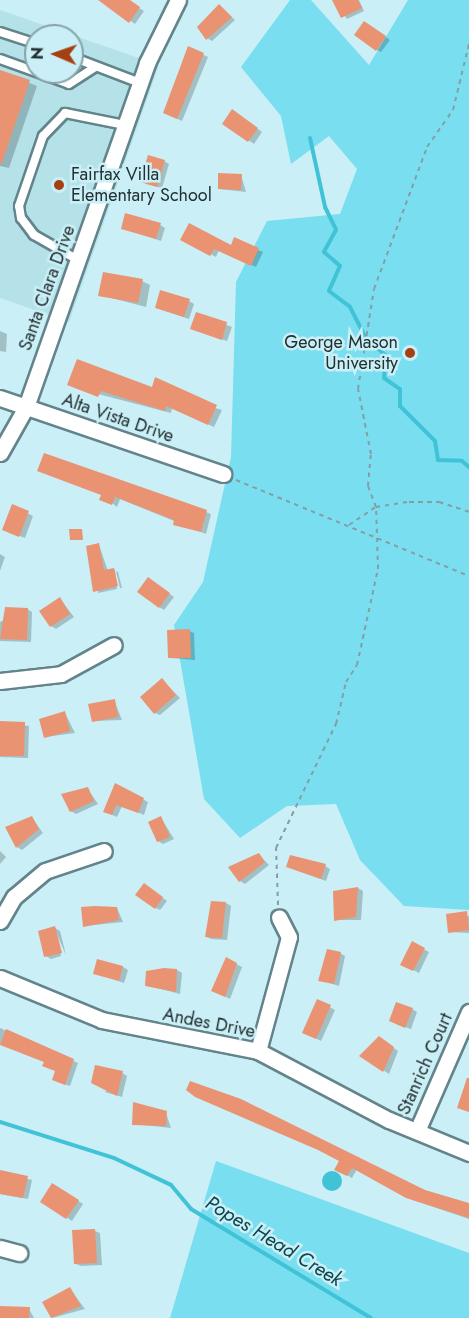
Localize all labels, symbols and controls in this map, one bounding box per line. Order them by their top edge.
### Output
north arrow [24,24,84,84]
text: N [26,47,49,60]
place label: Fairfax Villa Elementary School [71,164,212,207]
marker: Fairfax Villa Elementary School [52,178,66,192]
street label: Santa Clara Drive [14,222,80,354]
place label: George Mason University [284,332,398,374]
marker: George Mason University [403,346,417,360]
street label: Alta Vista Drive [59,389,177,447]
street label: Andes Drive [161,1003,257,1043]
street label: Stanrich Court [393,1010,457,1118]
water label: Popes Head Creek [201,1191,347,1291]

